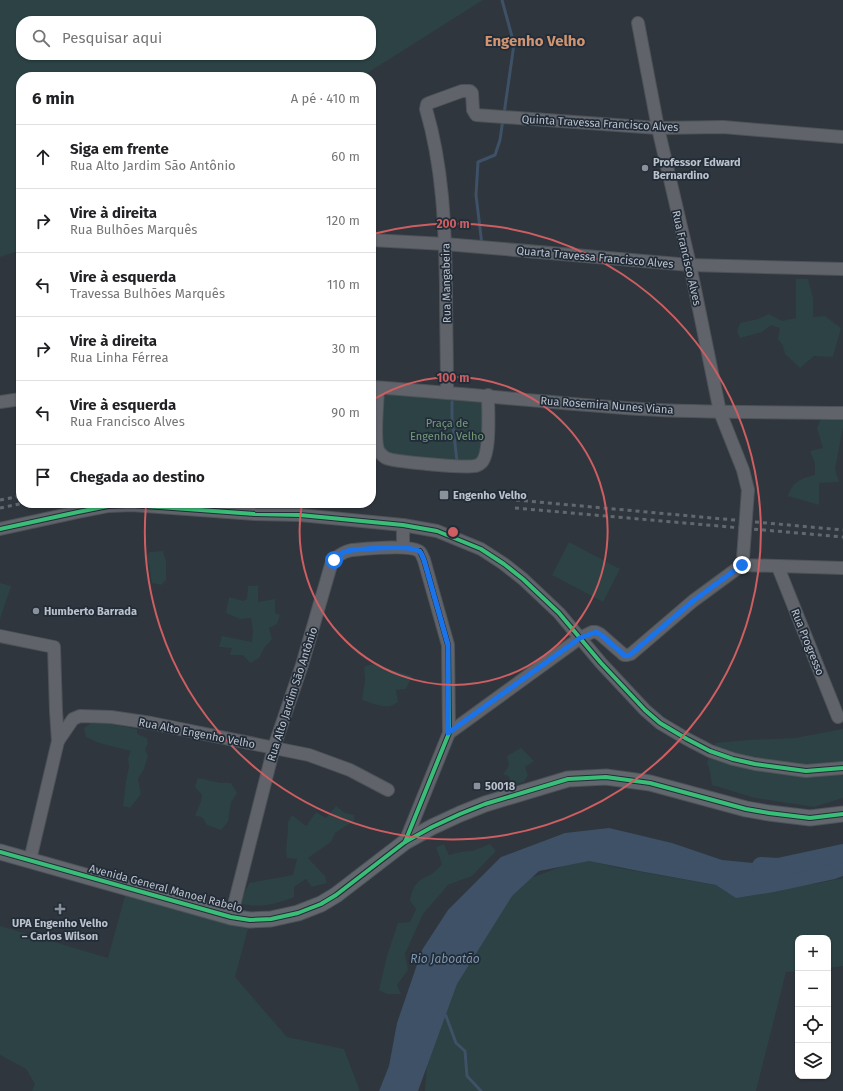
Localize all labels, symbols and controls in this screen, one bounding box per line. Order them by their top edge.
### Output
search box [16,16,376,60]
icon: search [30,27,52,49]
text: Pesquisar aqui [62,29,162,47]
district label: Engenho Velho [485,32,586,50]
text: 6 min [32,88,75,109]
text: A pé · 410 m [291,91,360,106]
street label: Quinta Travessa Francisco Alves [521,113,679,134]
text: Siga em frente [70,140,169,158]
icon: ahead [32,146,54,168]
text: 60 m [331,149,360,164]
place label: Professor Edward Bernardino [653,156,741,182]
text: Rua Alto Jardim São Antônio [70,158,236,173]
marker: Professor Edward Bernardino [640,163,650,173]
text: Vire à direita [70,204,157,222]
street label: Rua Francisco Alves [669,209,704,307]
icon: right [32,210,54,232]
text: 120 m [326,213,360,228]
text: 200 m [436,217,470,231]
text: Rua Bulhões Marquês [70,222,197,237]
street label: Rua Mangabeira [439,243,454,323]
street label: Quarta Travessa Francisco Alves [516,244,674,271]
text: Vire à esquerda [70,268,176,286]
icon: left [32,274,54,296]
text: 110 m [327,277,360,292]
text: Travessa Bulhões Marquês [70,286,225,301]
text: Vire à direita [70,332,157,350]
icon: right [32,338,54,360]
text: 30 m [332,341,360,356]
text: Rua Linha Férrea [70,350,169,365]
text: 100 m [437,371,469,385]
street label: Rua Rosemira Nunes Viana [540,394,674,417]
text: Vire à esquerda [70,396,176,414]
icon: left [32,402,54,424]
text: 90 m [331,405,360,420]
text: Rua Francisco Alves [70,414,185,429]
park label: Praça de Engenho Velho [410,417,484,443]
icon: arrive [32,466,54,488]
text: Chegada ao destino [70,468,205,486]
marker: Engenho Velho [438,489,450,501]
place label: Engenho Velho [453,489,527,502]
centre of rings [446,525,460,539]
route start [325,551,343,569]
route end [733,556,751,574]
place label: Humberto Barrada [44,605,137,618]
marker: Humberto Barrada [31,606,41,616]
street label: Rua Progresso [788,607,827,677]
street label: Rua Alto Jardim São Antônio [265,625,320,763]
street label: Rua Alto Engenho Velho [137,716,256,751]
place label: 50018 [485,780,516,793]
marker: 50018 [472,781,482,791]
street label: Avenida General Manoel Rabelo [88,862,244,915]
marker: UPA Engenho Velho – Carlos Wilson [54,903,66,915]
place label: UPA Engenho Velho – Carlos Wilson [12,917,109,943]
map controls [795,935,831,1079]
button: + [795,935,831,971]
water label: Rio Jaboatão [410,952,480,966]
button: − [795,971,831,1007]
button: locate [795,1007,831,1043]
button: layers [795,1043,831,1079]

